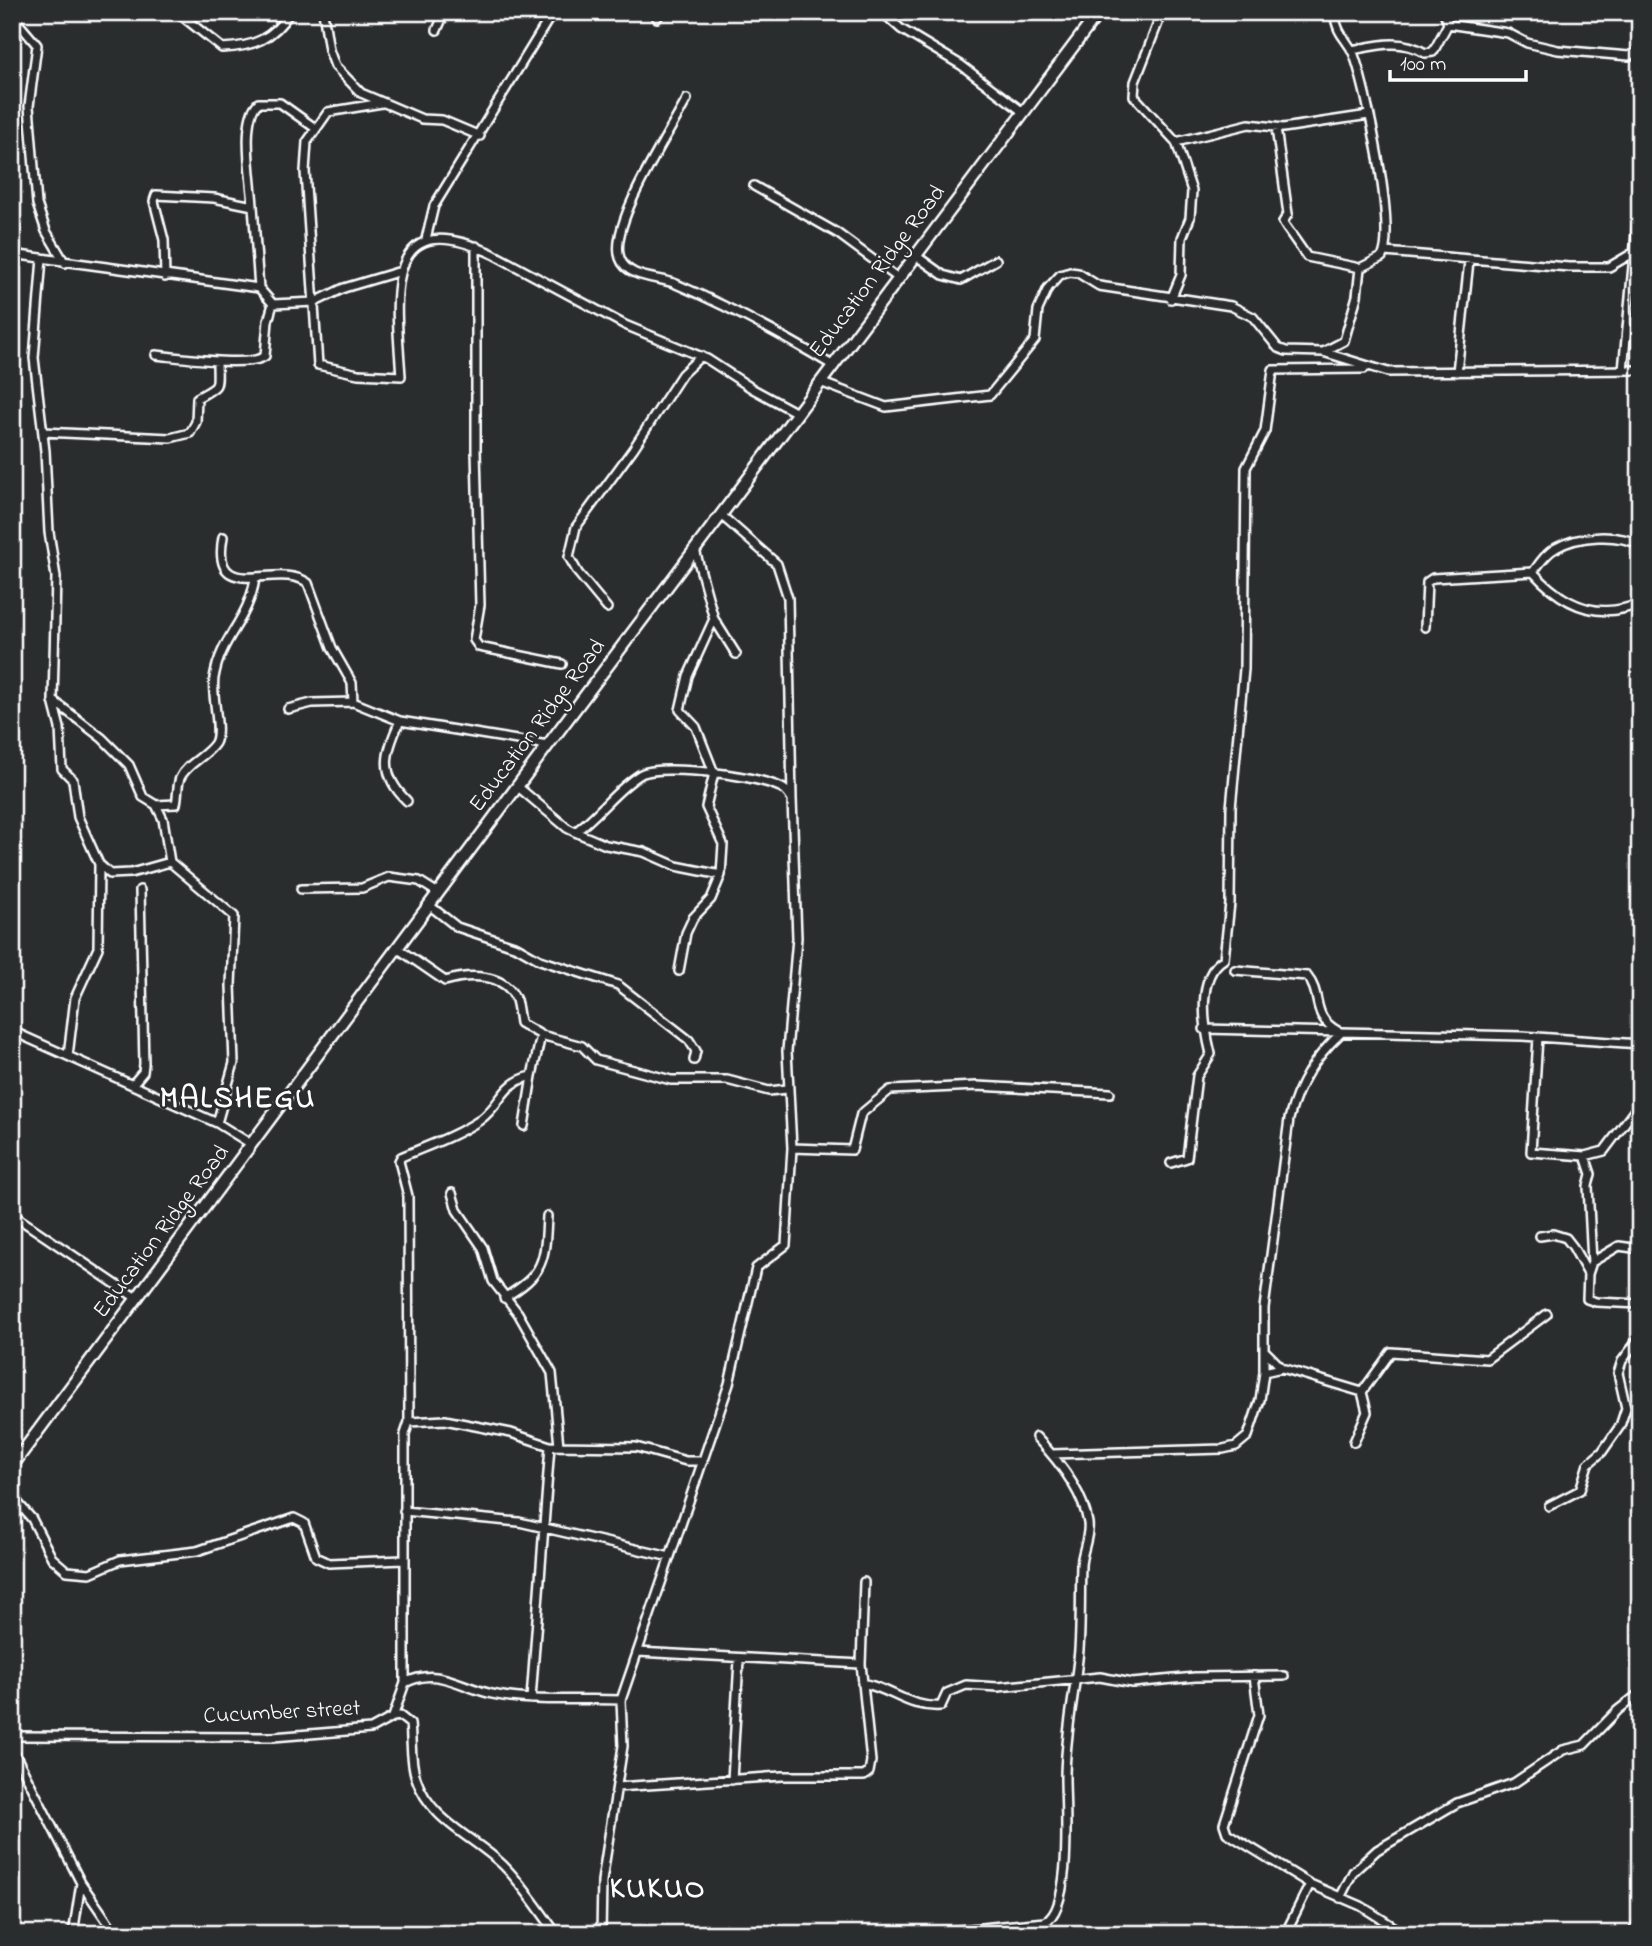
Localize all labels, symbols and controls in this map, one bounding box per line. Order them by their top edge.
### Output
scale bar [1390,38,1526,82]
text: 100 m [1400,50,1446,80]
street label: Education Ridge Road [802,178,955,366]
street label: Education Ridge Road [462,632,615,820]
district label: MALSHEGU [160,1078,316,1122]
street label: Education Ridge Road [86,1138,239,1326]
street label: Cucumber street [203,1692,362,1734]
district label: KUKUO [610,1868,706,1912]

